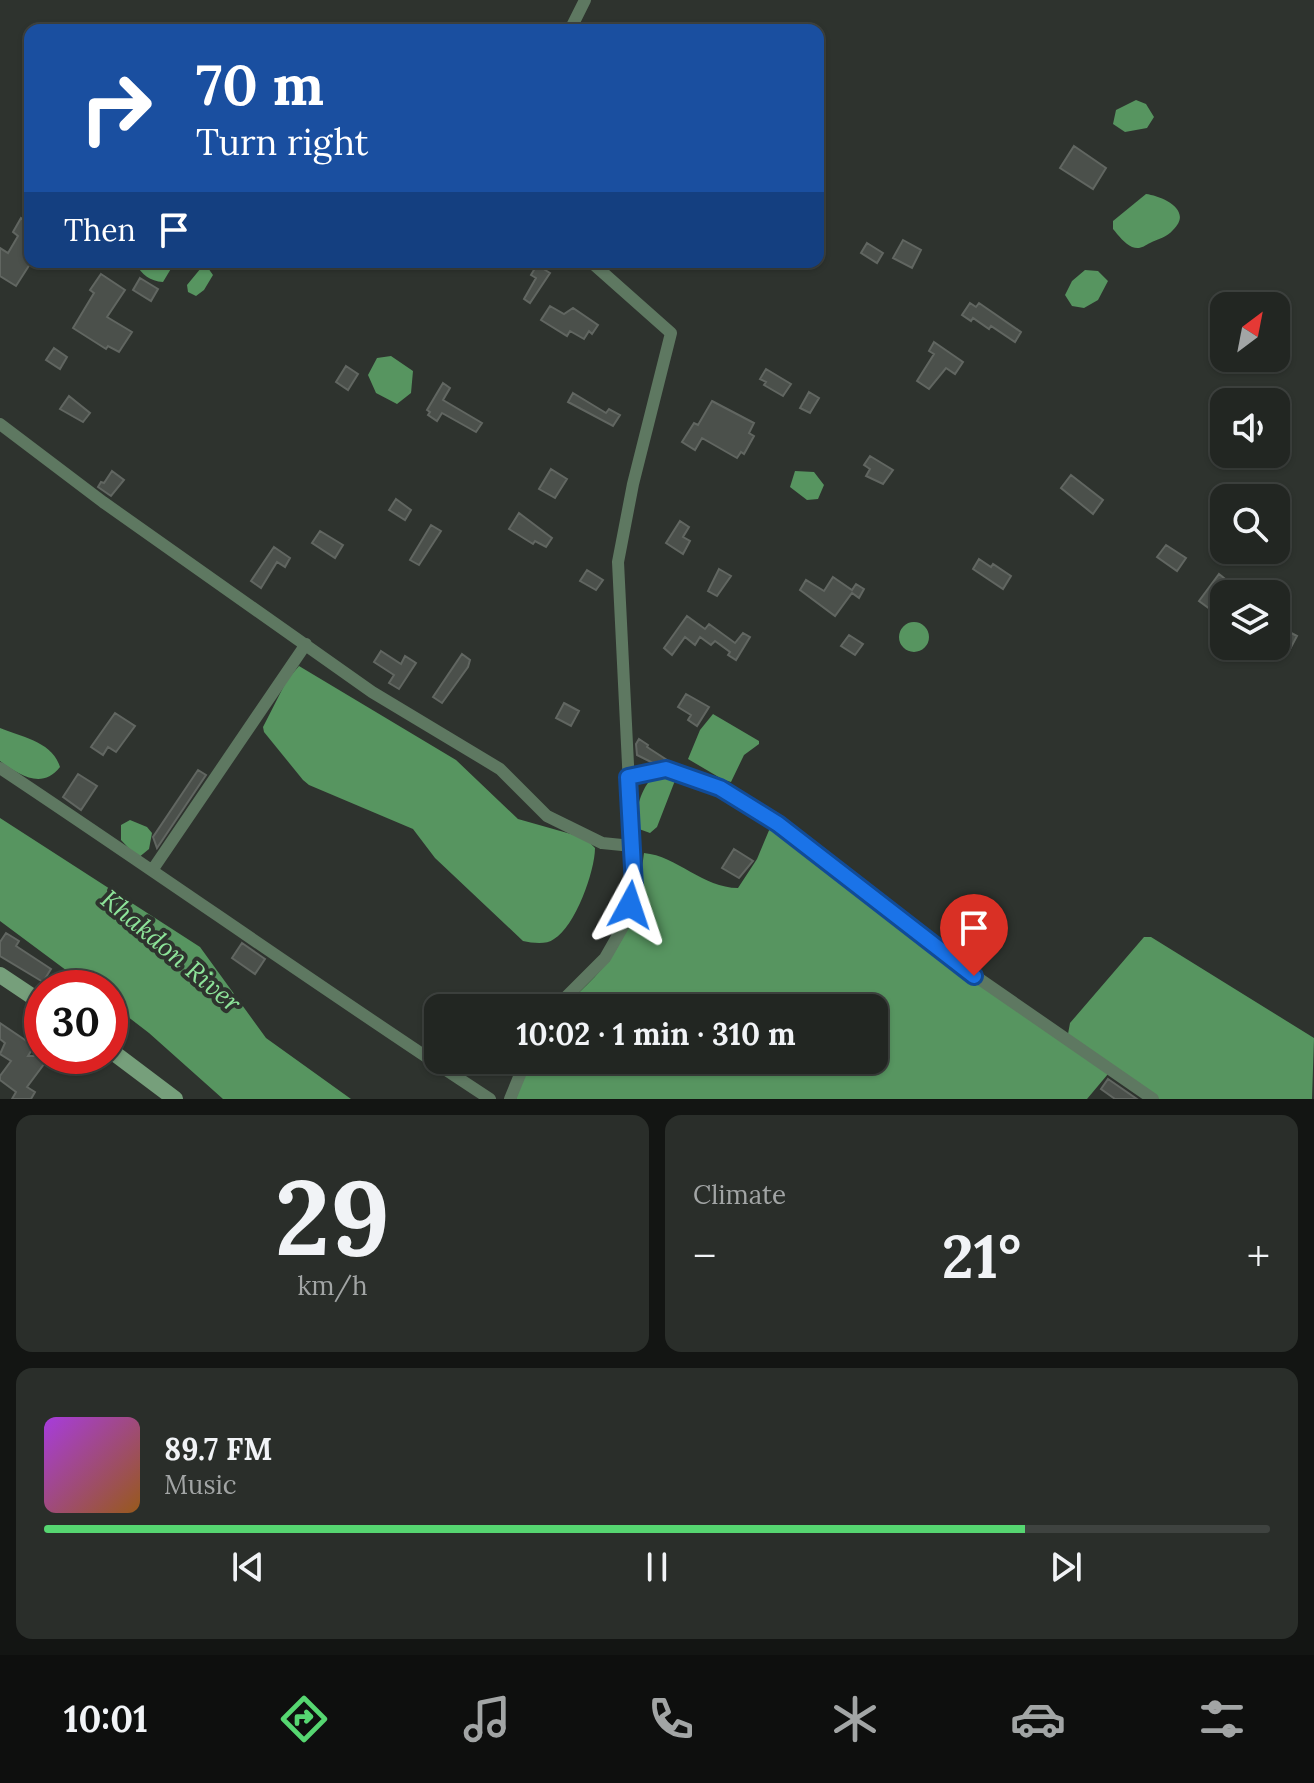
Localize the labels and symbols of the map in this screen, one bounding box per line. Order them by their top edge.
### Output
north arrow [1210,292,1290,372]
position arrow [588,863,672,947]
water label: Khakdon River [94,882,248,1019]
pin [940,894,1008,976]
speed limit sign: 30 [24,970,128,1074]

